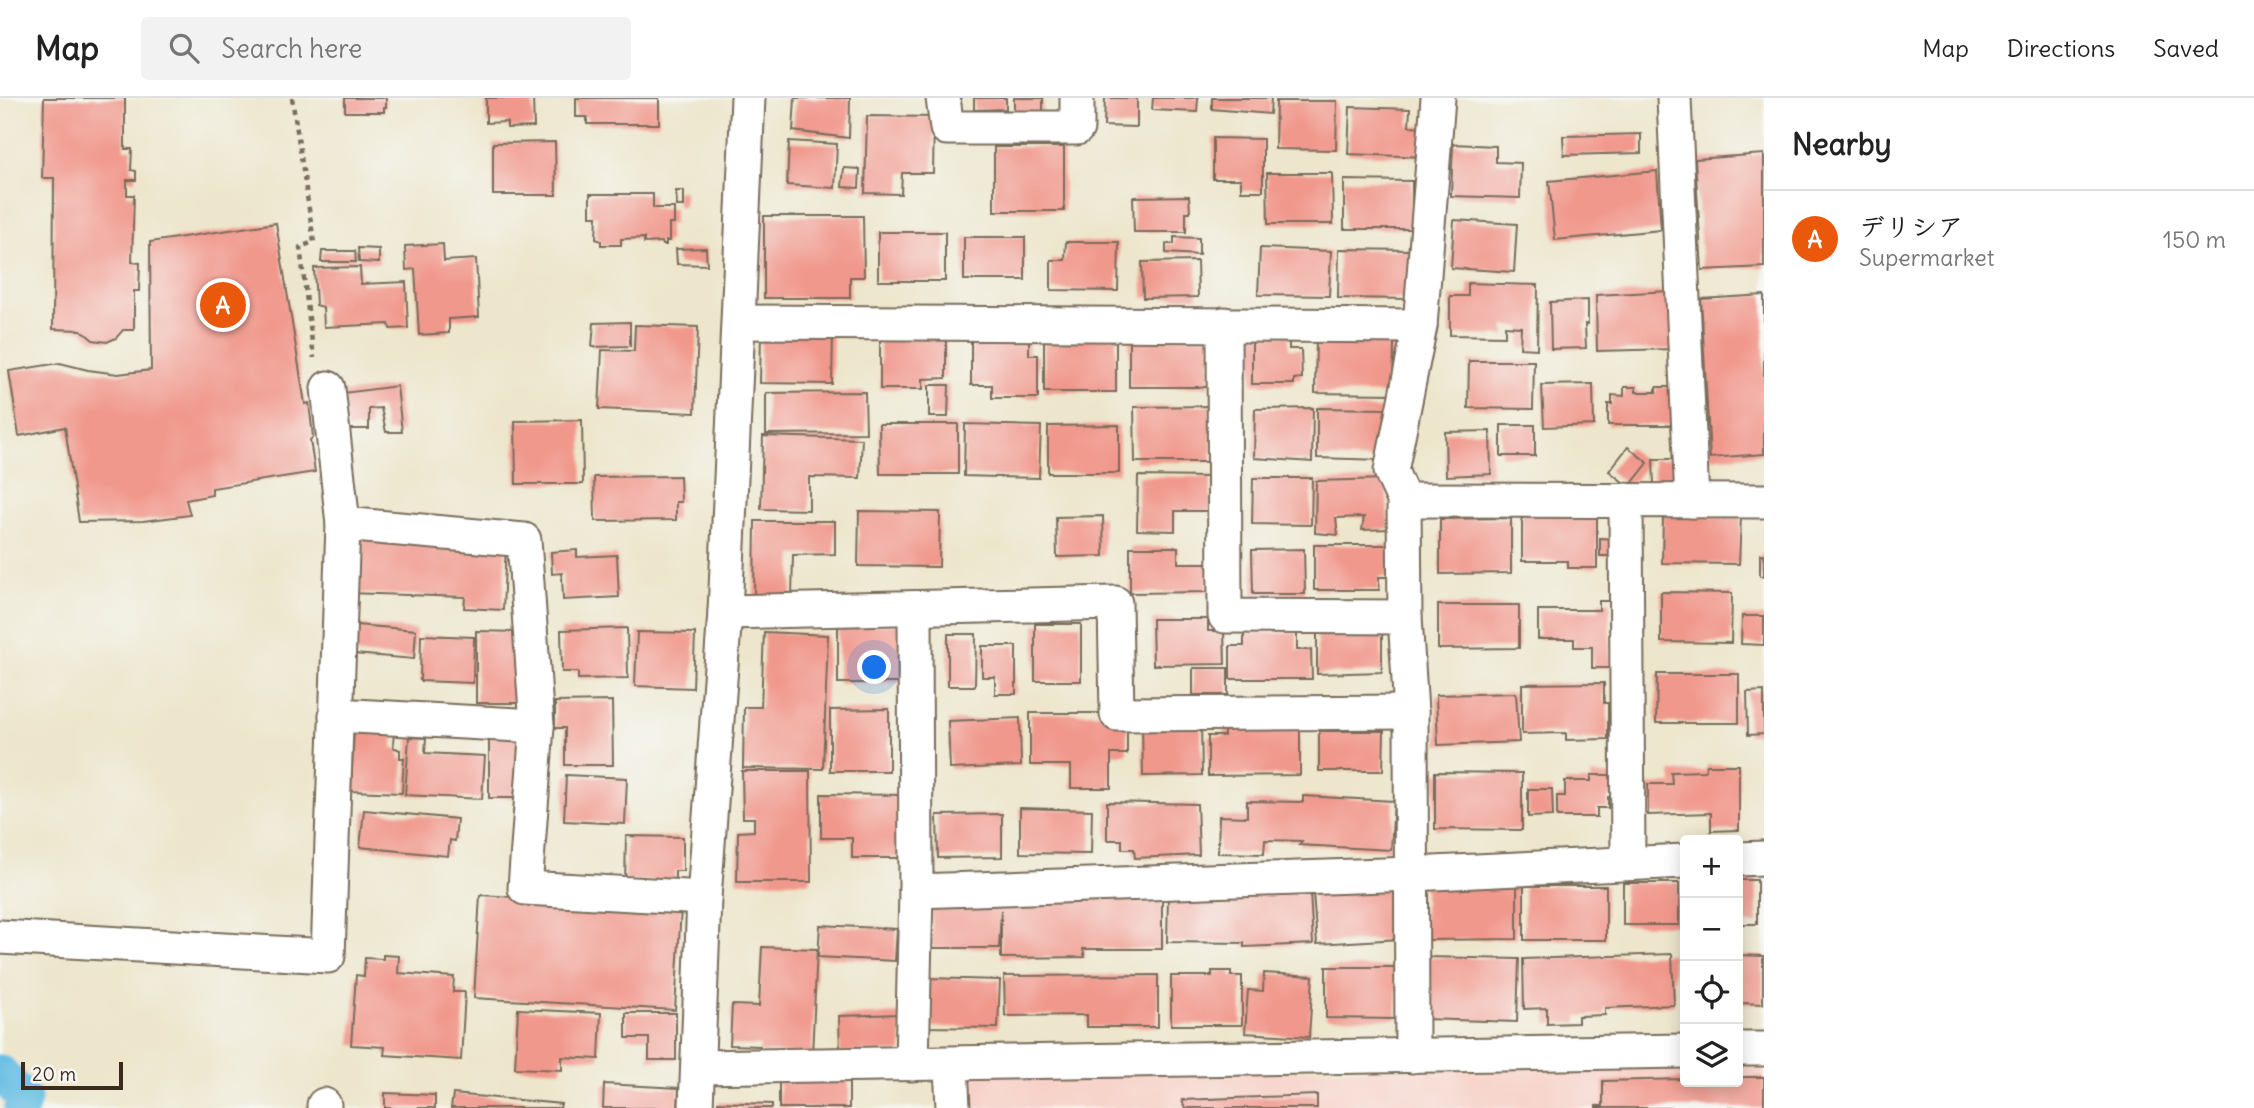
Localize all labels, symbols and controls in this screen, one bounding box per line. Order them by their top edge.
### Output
search box [141,17,631,80]
text: Map [35,27,99,69]
icon: search [165,29,203,67]
text: Search here [221,32,362,65]
text: Map [1922,33,1969,63]
text: Directions [2007,33,2115,63]
text: Saved [2153,33,2219,63]
text: Nearby [1792,125,1892,163]
text: デリシア [1859,210,1964,243]
text: A [1808,225,1822,254]
text: 150 m [2163,225,2226,254]
text: Supermarket [1859,243,1995,272]
pin: A [200,279,246,331]
your location [857,650,891,684]
map controls [1680,835,1743,1087]
button: + [1680,835,1743,898]
button: − [1680,898,1743,961]
button: locate [1680,961,1743,1024]
button: layers [1680,1024,1743,1087]
scale bar [21,1059,122,1091]
text: 20 m [32,1062,76,1086]

